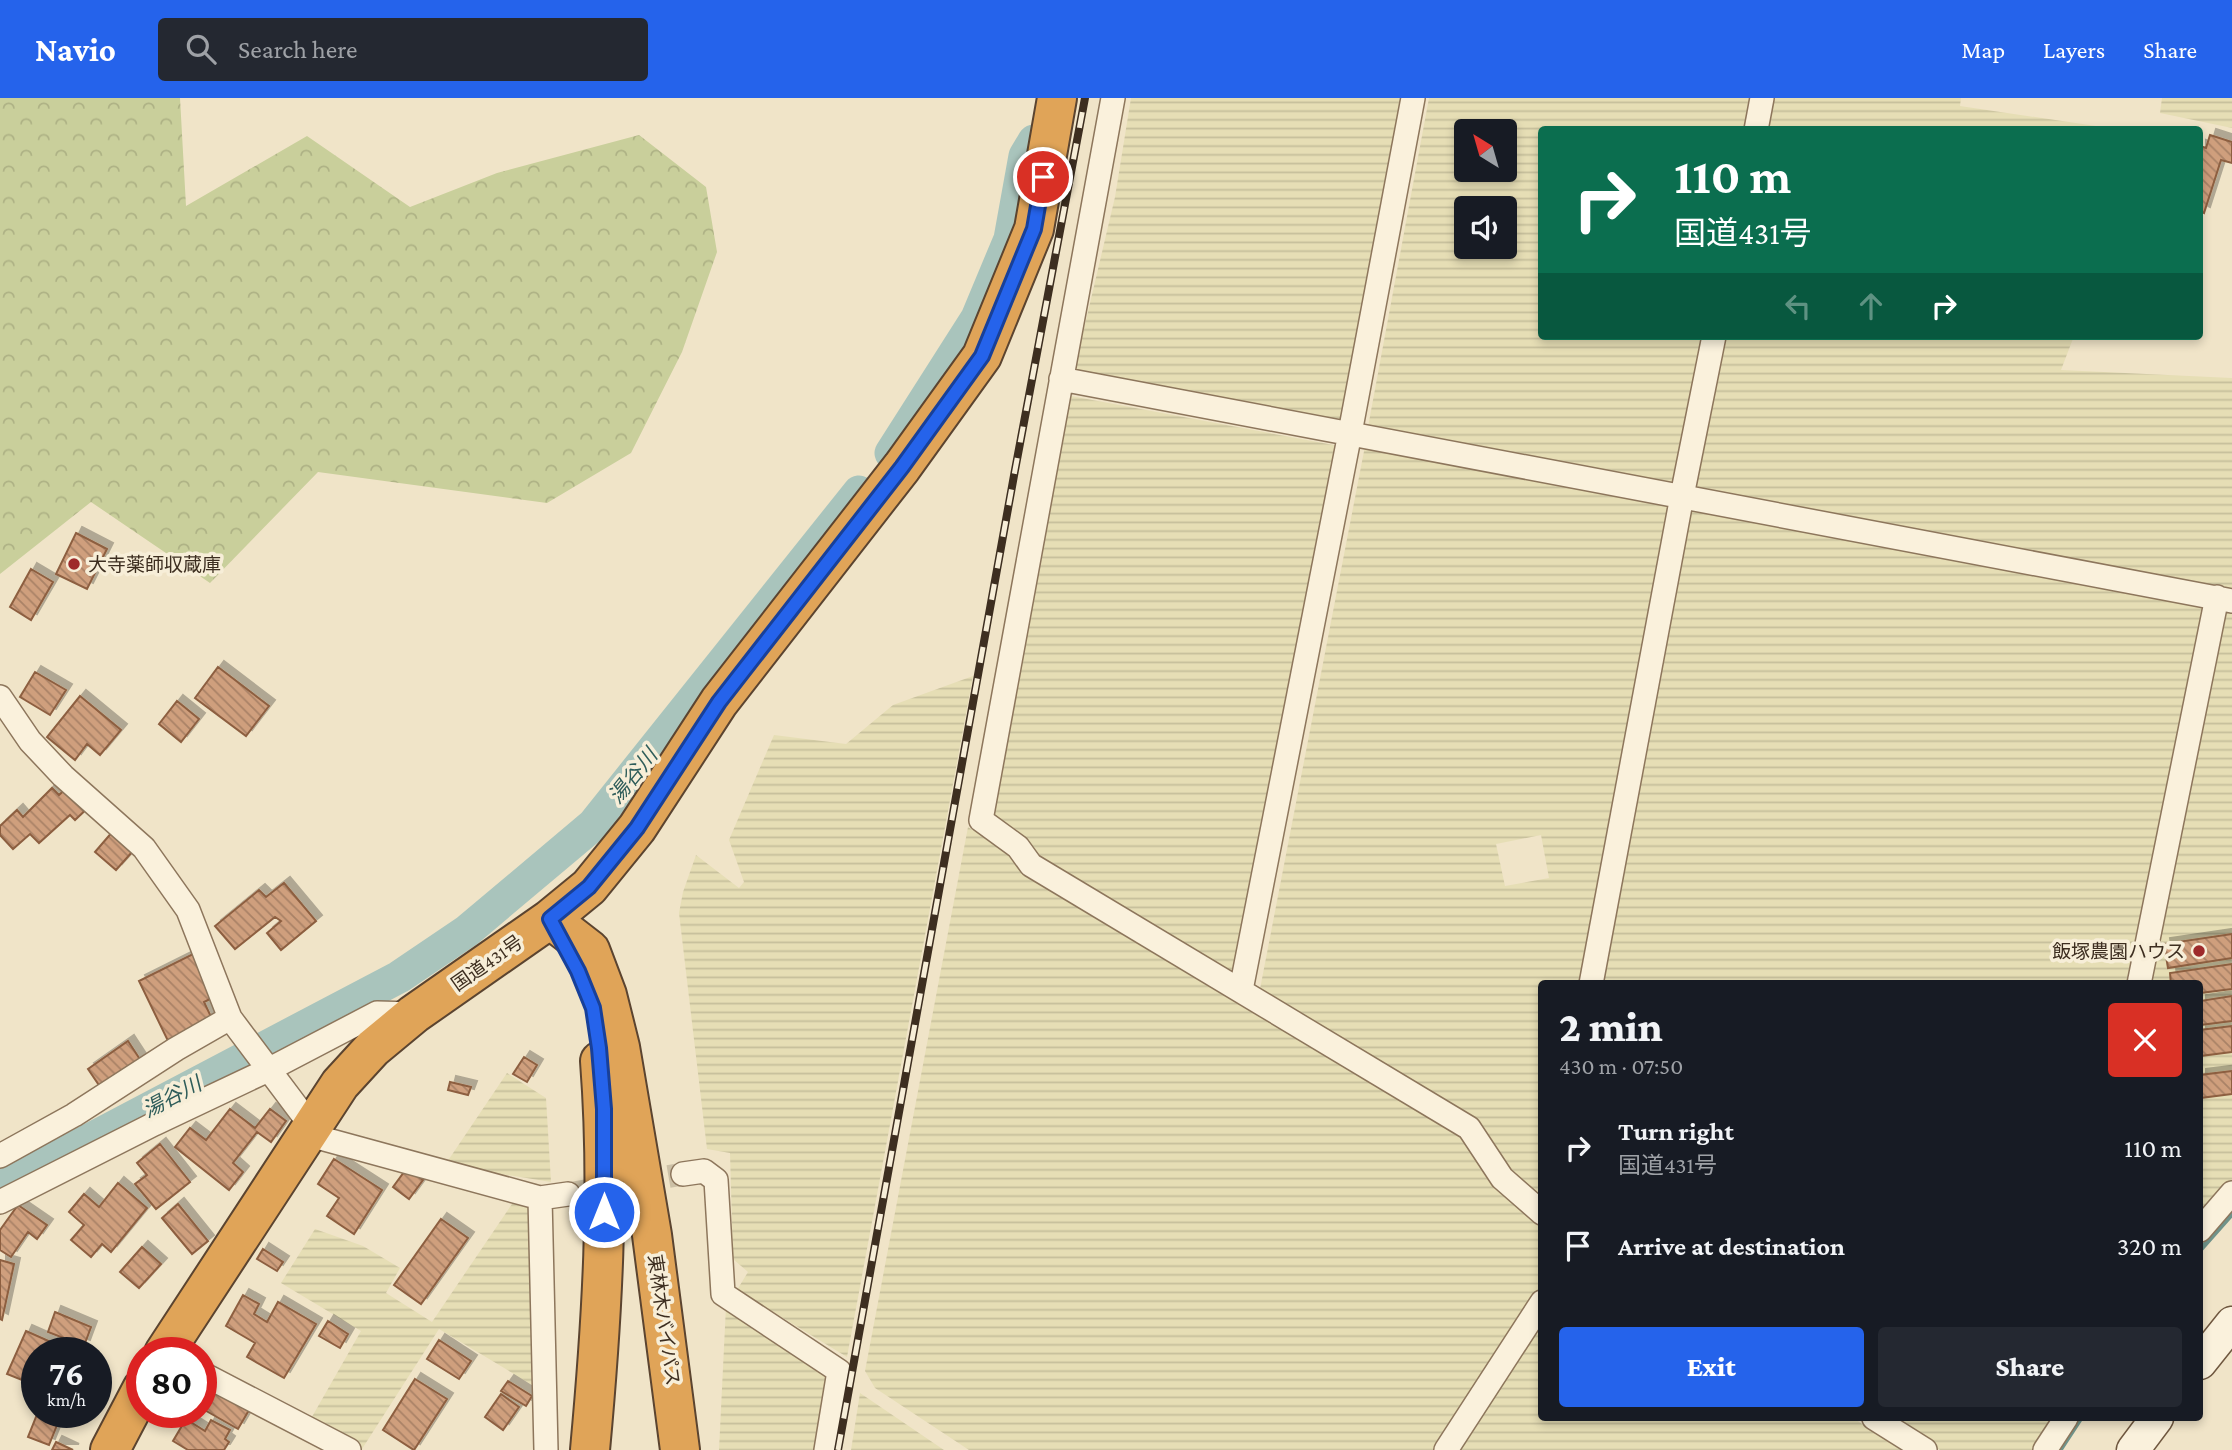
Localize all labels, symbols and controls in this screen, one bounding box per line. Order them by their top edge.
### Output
search box [158,18,648,81]
icon: search [182,30,220,68]
text: Navio [35,31,116,68]
text: Search here [238,35,357,64]
text: Map [1961,36,2005,63]
text: Layers [2043,36,2105,63]
text: Share [2143,36,2197,63]
north arrow [1454,119,1517,182]
map controls [1454,119,1517,259]
pin [1013,147,1073,207]
text: 110 m [1674,149,1791,204]
icon: right [1559,154,1650,245]
icon: arrive [1024,158,1062,196]
button: sound [1454,196,1517,259]
text: 国道431号 [1674,215,1812,251]
icon: left [1779,287,1817,325]
icon: ahead [1852,287,1890,325]
icon: right [1925,287,1963,325]
place label: 大寺薬師収蔵庫 [88,554,221,575]
marker: 大寺薬師収蔵庫 [66,556,82,572]
water label: 湯谷川 [604,742,663,808]
street label: 国道431号 [447,931,527,995]
place label: 飯塚農園ハウス [2052,941,2185,962]
marker: 飯塚農園ハウス [2191,943,2207,959]
text: 2 min [1559,1003,1663,1050]
button: close [2108,1003,2182,1077]
text: 430 m · 07:50 [1559,1053,1683,1079]
water label: 湯谷川 [139,1071,207,1122]
text: Turn right [1618,1117,1734,1146]
icon: right [1559,1129,1597,1167]
text: 110 m [2124,1134,2182,1163]
text: 国道431号 [1618,1152,1717,1178]
position arrow [567,1175,641,1249]
icon: arrive [1559,1227,1597,1265]
text: Arrive at destination [1618,1232,1845,1261]
text: 320 m [2117,1232,2182,1261]
street label: 東林木バイパス [644,1253,684,1387]
button: Exit [1559,1327,1864,1407]
button: Share [1878,1327,2182,1407]
speed limit sign: 80 [126,1337,217,1428]
text: 76 [49,1354,84,1393]
text: km/h [47,1390,86,1410]

